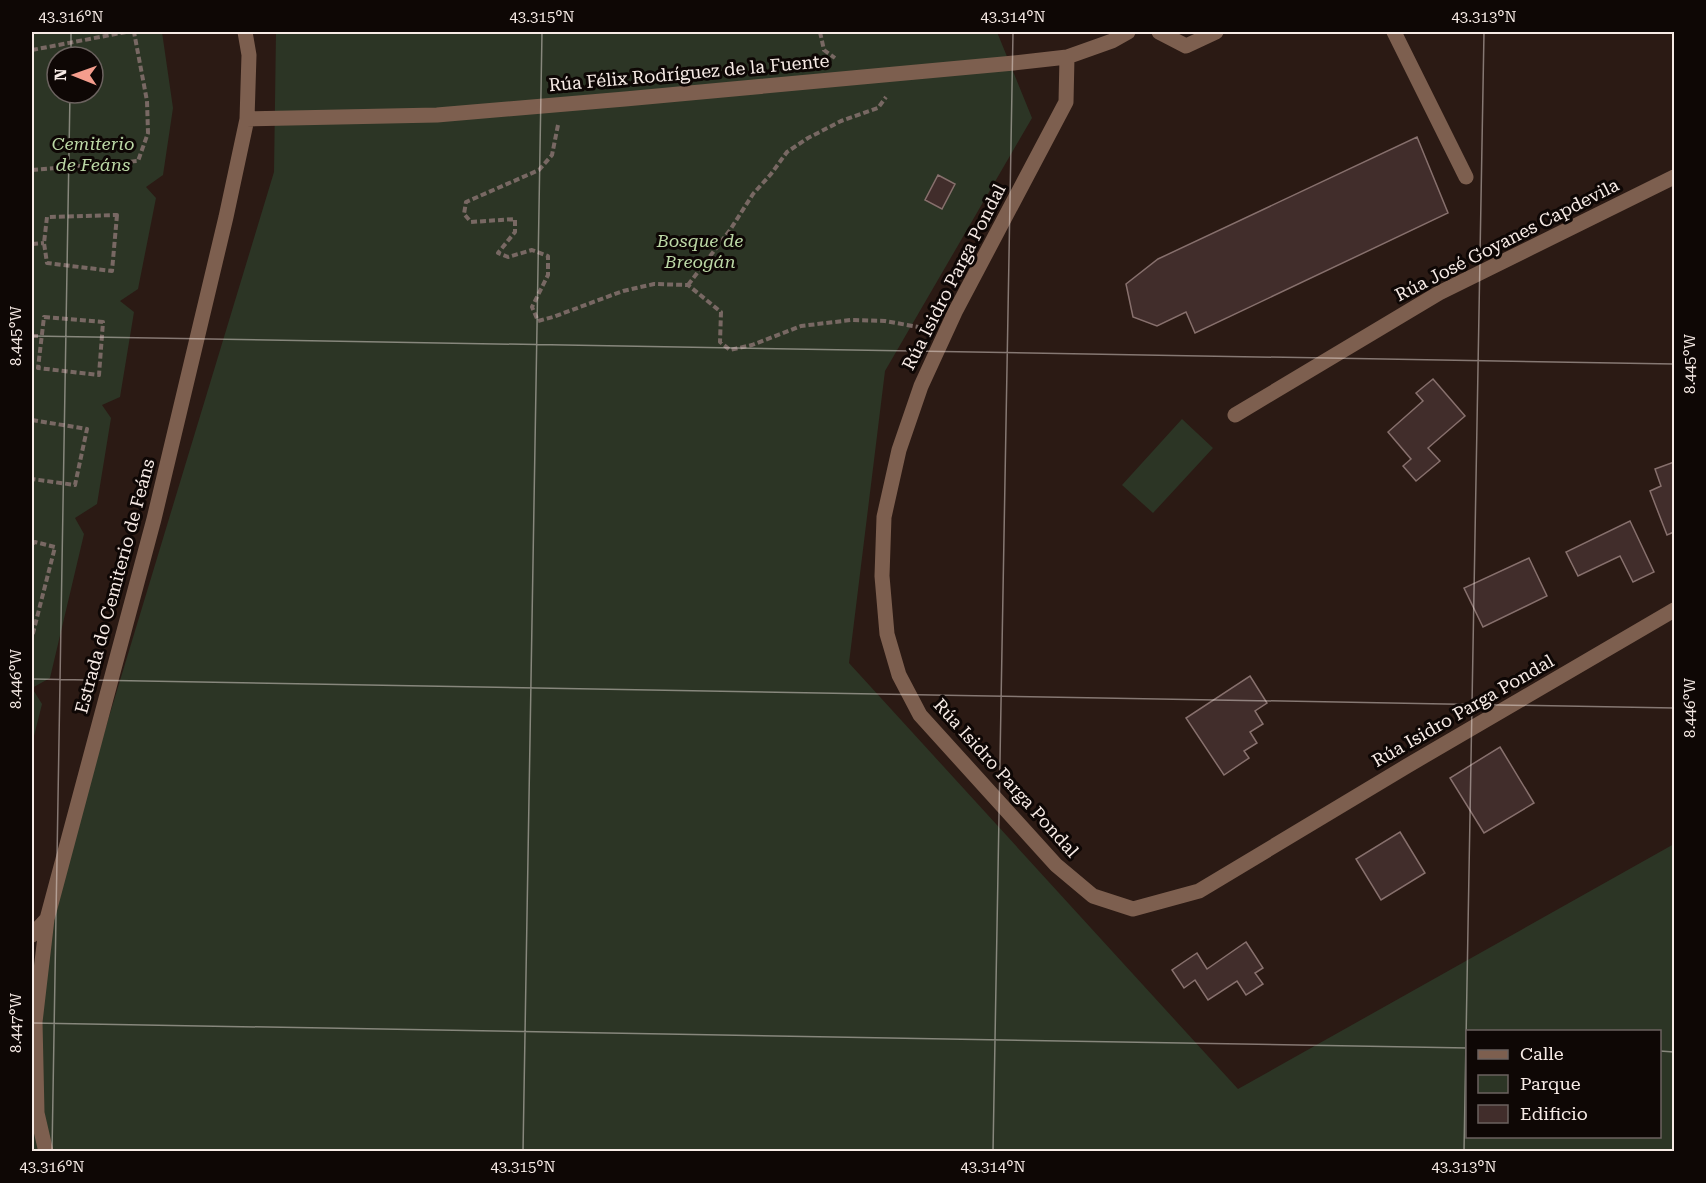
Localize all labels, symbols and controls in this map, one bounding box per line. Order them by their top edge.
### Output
text: 43.316°N [38,8,104,26]
text: 43.315°N [509,8,575,26]
text: 43.314°N [980,8,1046,26]
text: 43.313°N [1451,8,1517,26]
north arrow [45,45,105,105]
street label: Rúa Félix Rodríguez de la Fuente [548,50,830,95]
text: N [51,68,70,81]
park label: Cemiterio de Feáns [52,133,134,175]
street label: Rúa José Goyanes Capdevila [1391,174,1622,305]
street label: Rúa Isidro Parga Pondal [897,180,1010,373]
park label: Bosque de Breogán [656,230,743,272]
text: 8.445°W [7,305,25,366]
text: 8.445°W [1681,333,1699,394]
street label: Estrada do Cemiterio de Feáns [70,456,159,715]
text: 8.446°W [7,648,25,709]
street label: Rúa Isidro Parga Pondal [1368,650,1558,771]
text: 8.446°W [1681,677,1699,738]
street label: Rúa Isidro Parga Pondal [930,694,1083,862]
text: 8.447°W [7,992,25,1053]
legend [1466,1030,1661,1138]
text: Calle [1520,1043,1564,1064]
text: Parque [1520,1073,1581,1094]
text: Edificio [1520,1103,1588,1124]
text: 43.316°N [19,1158,85,1176]
text: 43.315°N [490,1158,556,1176]
text: 43.314°N [960,1158,1026,1176]
text: 43.313°N [1431,1158,1497,1176]

